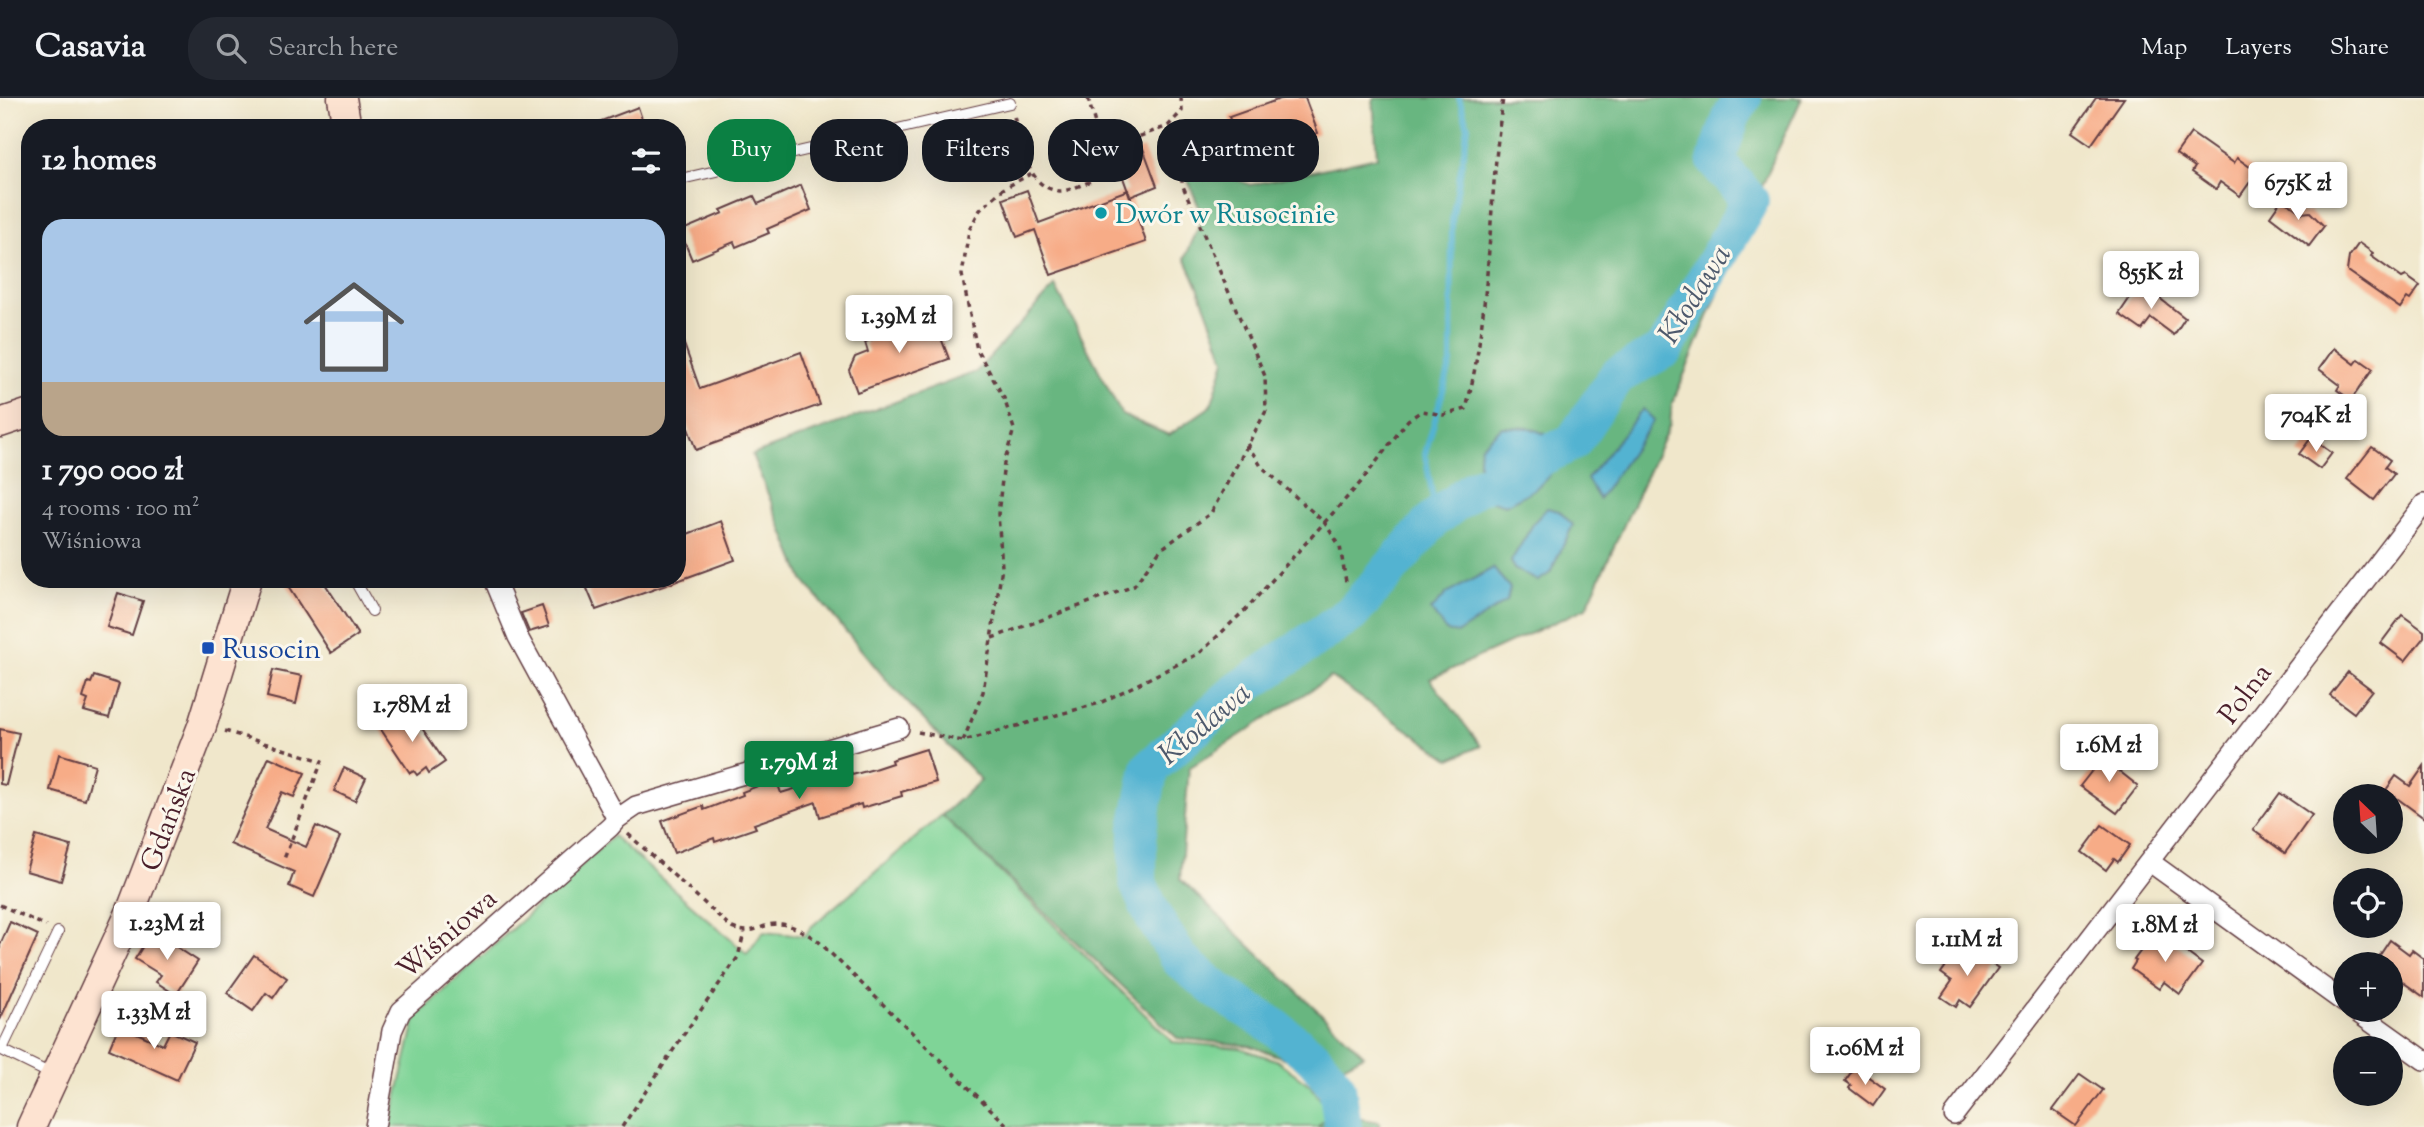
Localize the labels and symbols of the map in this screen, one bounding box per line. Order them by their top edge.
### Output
pin: 675K zł [2233,162,2363,222]
place label: Dwór w Rusocinie [1115,196,1336,236]
marker: Dwór w Rusocinie [1093,205,1109,221]
water label: Kłodawa [1649,238,1743,353]
pin: 855K zł [2086,252,2216,311]
pin: 1.39M zł [827,296,971,355]
pin: 704K zł [2251,394,2381,454]
place label: Rusocin [222,631,321,671]
marker: Rusocin [200,640,216,656]
street label: Polna [2210,656,2283,734]
water label: Kłodawa [1150,673,1261,776]
pin: 1.78M zł [340,684,484,744]
pin: 1.6M zł [2044,724,2174,784]
pin: 1.79M zł [727,742,871,801]
street label: Gdańska [132,763,208,877]
north arrow [2333,784,2403,854]
street label: Wiśniowa [389,880,507,990]
pin: 1.23M zł [95,902,239,962]
pin: 1.8M zł [2100,904,2230,964]
pin: 1.11M zł [1895,918,2039,978]
pin: 1.33M zł [82,992,226,1051]
pin: 1.06M zł [1793,1028,1937,1087]

